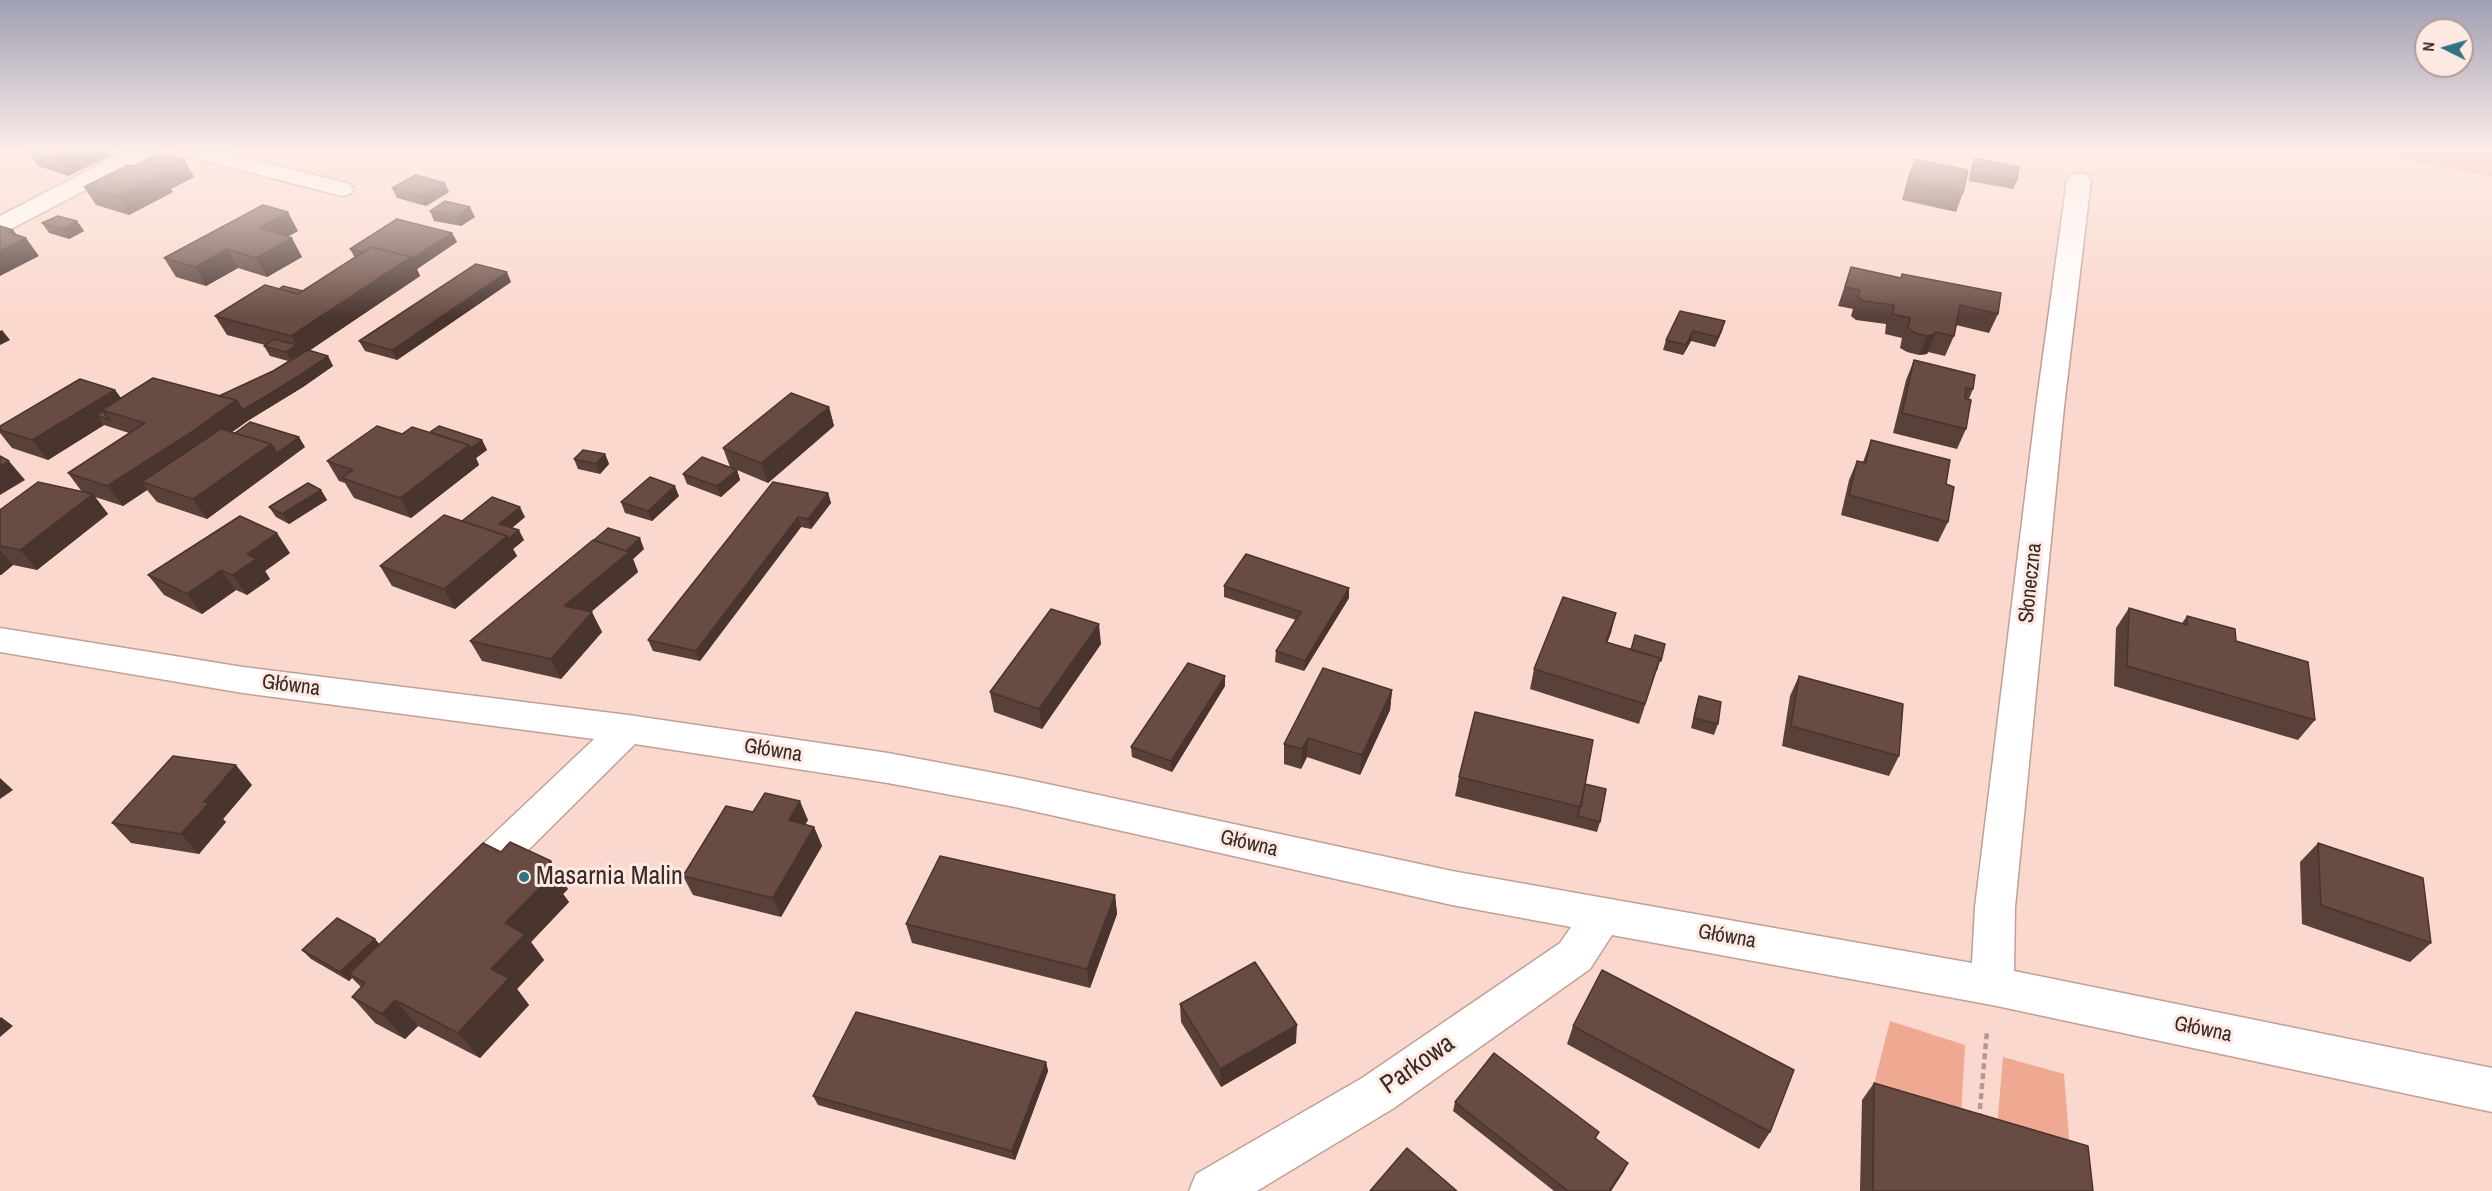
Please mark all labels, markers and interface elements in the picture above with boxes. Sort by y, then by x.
north arrow [2414,18,2474,78]
text: N [2417,41,2439,52]
street label: Słoneczna [2014,542,2048,624]
street label: Główna [260,670,322,702]
street label: Główna [742,734,804,768]
street label: Główna [1218,825,1280,863]
place label: Masarnia Malin [536,861,683,893]
marker: Masarnia Malin [517,870,531,884]
street label: Główna [1696,920,1758,954]
street label: Główna [2172,1012,2234,1048]
street label: Parkowa [1375,1028,1461,1102]

